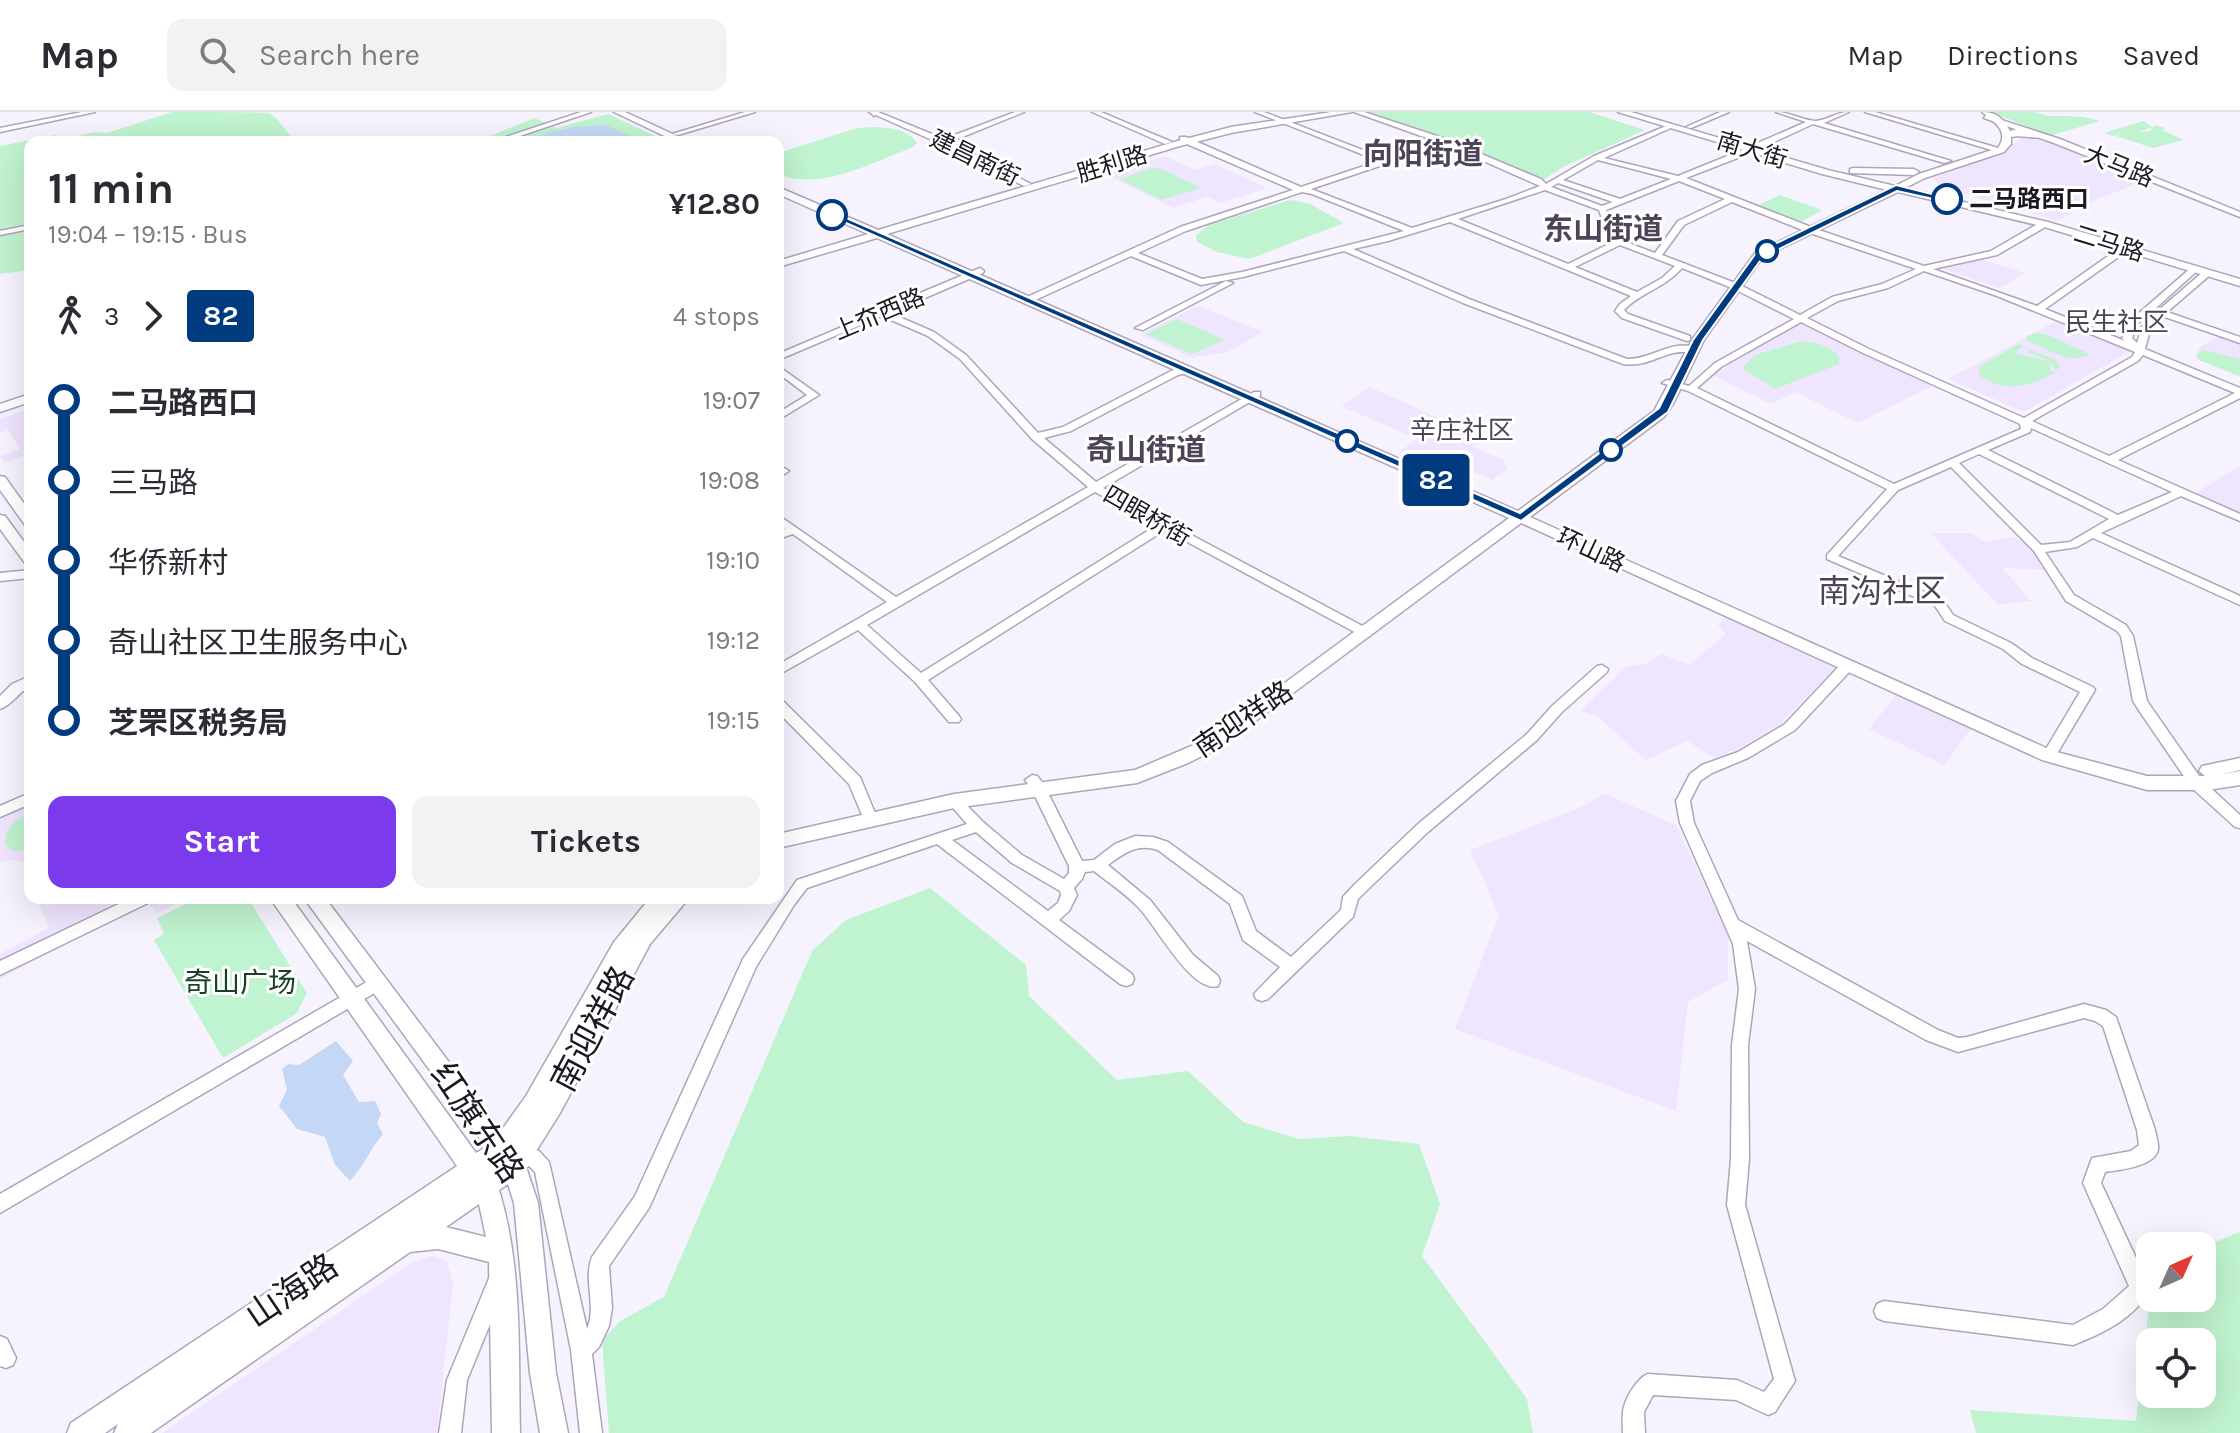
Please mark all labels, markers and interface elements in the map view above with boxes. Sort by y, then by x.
search box [167,19,727,91]
text: Map [40,33,119,78]
icon: search [195,33,239,77]
text: Search here [259,37,420,73]
text: Map [1848,39,1903,72]
text: Directions [1947,39,2079,72]
text: Saved [2123,39,2200,72]
street label: 建昌南街 [926,124,1024,192]
street label: 南大街 [1713,126,1791,174]
district label: 向阳街道 [1363,136,1483,172]
street label: 胜利路 [1073,140,1151,188]
street label: 大马路 [2080,140,2158,192]
text: 11 min [48,163,174,214]
marker: 二马路西口 [1932,184,1962,214]
place label: 二马路西口 [1969,185,2089,213]
text: ¥12.80 [669,186,760,222]
unlabelled marker [817,200,847,230]
district label: 东山街道 [1543,211,1663,247]
text: 19:04 – 19:15 · Bus [48,219,248,250]
street label: 二马路 [2070,219,2148,267]
unlabelled marker [1756,240,1778,262]
street label: 上夼西路 [829,282,929,346]
icon: walk [48,294,92,338]
icon: forward [131,294,175,338]
text: 82 [203,299,238,332]
text: 3 [104,301,119,332]
text: 4 stops [673,301,760,332]
district label: 民生社区 [2065,307,2169,338]
text: 二马路西口 [108,385,258,421]
text: 19:07 [703,385,760,416]
district label: 辛庄社区 [1410,415,1514,446]
unlabelled marker [1336,430,1358,452]
district label: 奇山街道 [1086,432,1206,468]
unlabelled marker [1600,439,1622,461]
line badge: 82 [1400,454,1472,506]
text: 82 [1418,463,1454,496]
text: 三马路 [108,465,198,501]
text: 19:08 [699,465,760,496]
street label: 四眼桥街 [1098,480,1196,552]
street label: 环山路 [1552,522,1630,578]
text: 华侨新村 [108,545,228,581]
text: 19:10 [706,545,760,576]
district label: 南沟社区 [1818,573,1946,610]
text: 奇山社区卫生服务中心 [108,625,408,661]
text: 19:12 [707,625,760,656]
street label: 南迎祥路 [1187,674,1299,764]
text: 芝罘区税务局 [108,705,288,741]
text: 19:15 [707,705,760,736]
button: Start [48,796,396,888]
button: Tickets [412,796,760,888]
street label: 南迎祥路 [543,960,643,1098]
park label: 奇山广场 [184,966,296,999]
street label: 红旗东路 [422,1055,532,1191]
north arrow [2136,1232,2216,1312]
map controls [2136,1232,2216,1408]
street label: 山海路 [239,1246,345,1336]
button: locate [2136,1328,2216,1408]

